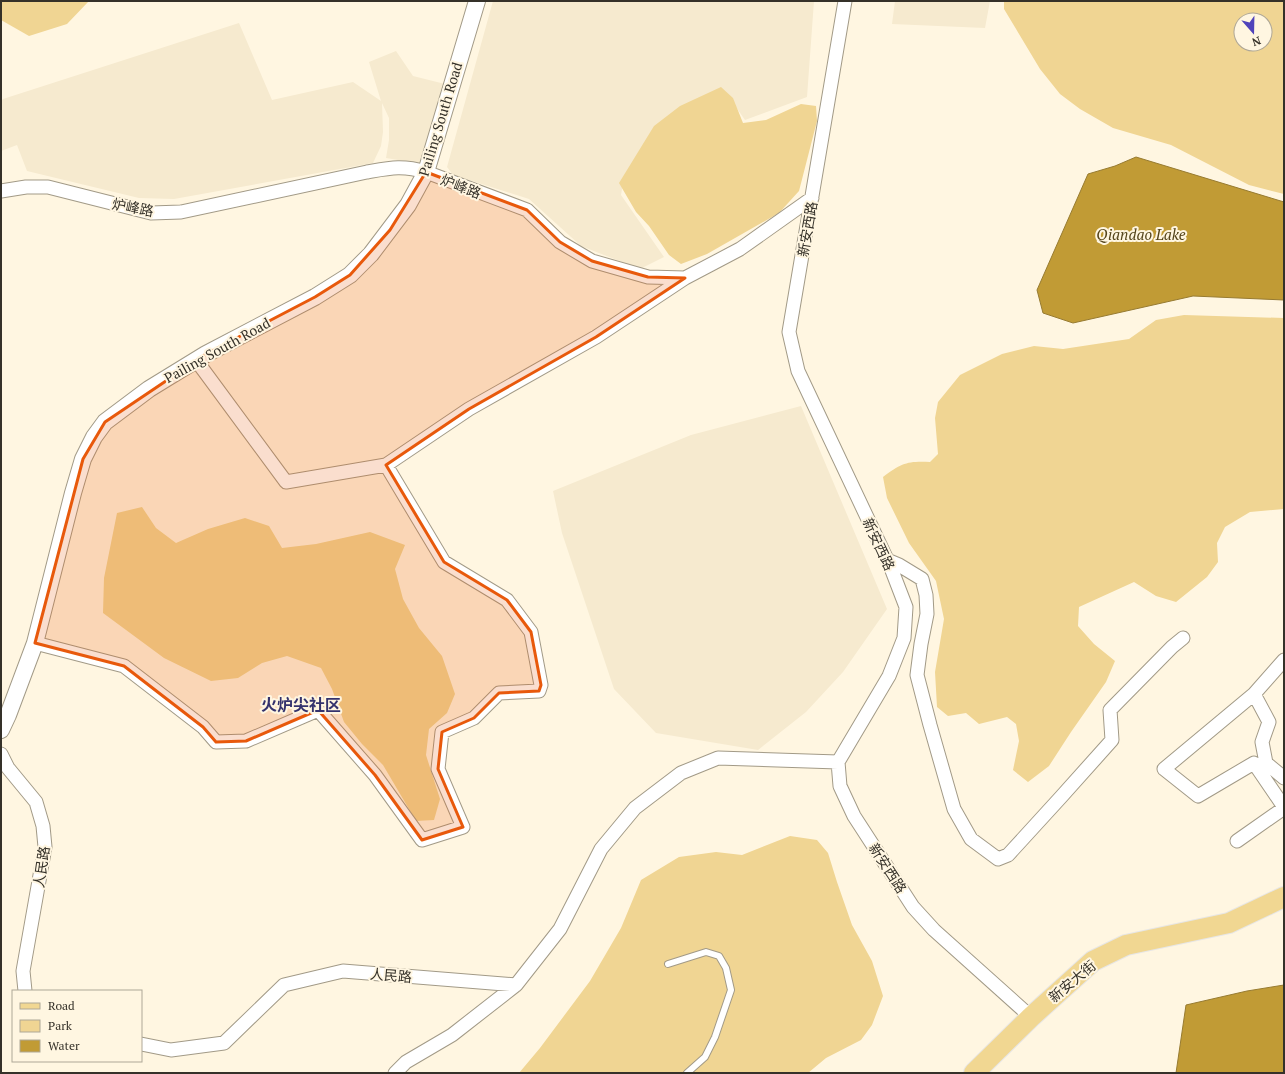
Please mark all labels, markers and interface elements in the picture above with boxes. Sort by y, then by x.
north arrow [1233,12,1273,52]
text: N [1249,33,1263,50]
street label: Pailing South Road [414,59,466,178]
street label: 炉峰路 [438,170,484,202]
street label: 炉峰路 [111,194,155,220]
street label: 新安西路 [793,200,821,258]
water label: Qiandao Lake [1096,224,1186,244]
street label: Pailing South Road [161,313,274,387]
street label: 新安西路 [859,515,899,573]
district label: 火炉尖社区 [261,694,341,716]
street label: 新安西路 [865,839,911,897]
street label: 人民路 [29,845,53,889]
street label: 新安大街 [1044,956,1100,1006]
street label: 人民路 [369,964,413,986]
legend [12,990,142,1062]
text: Road [48,998,75,1013]
text: Park [48,1018,73,1033]
text: Water [48,1038,80,1053]

